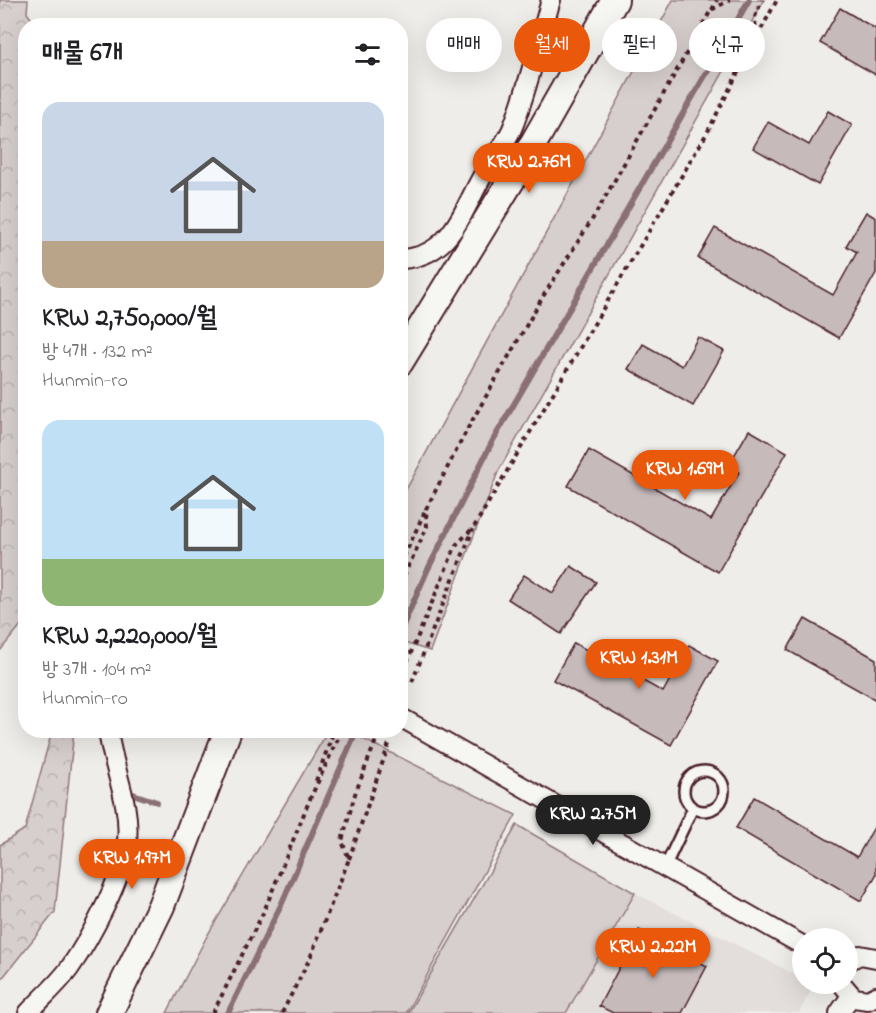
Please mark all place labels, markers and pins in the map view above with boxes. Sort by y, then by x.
pin: KRW 2.76M [460,143,598,194]
pin: KRW 1.69M [616,450,754,501]
pin: KRW 1.31M [570,639,708,690]
pin: KRW 2.75M [524,795,662,846]
pin: KRW 1.97M [63,839,201,890]
pin: KRW 2.22M [584,928,722,979]

